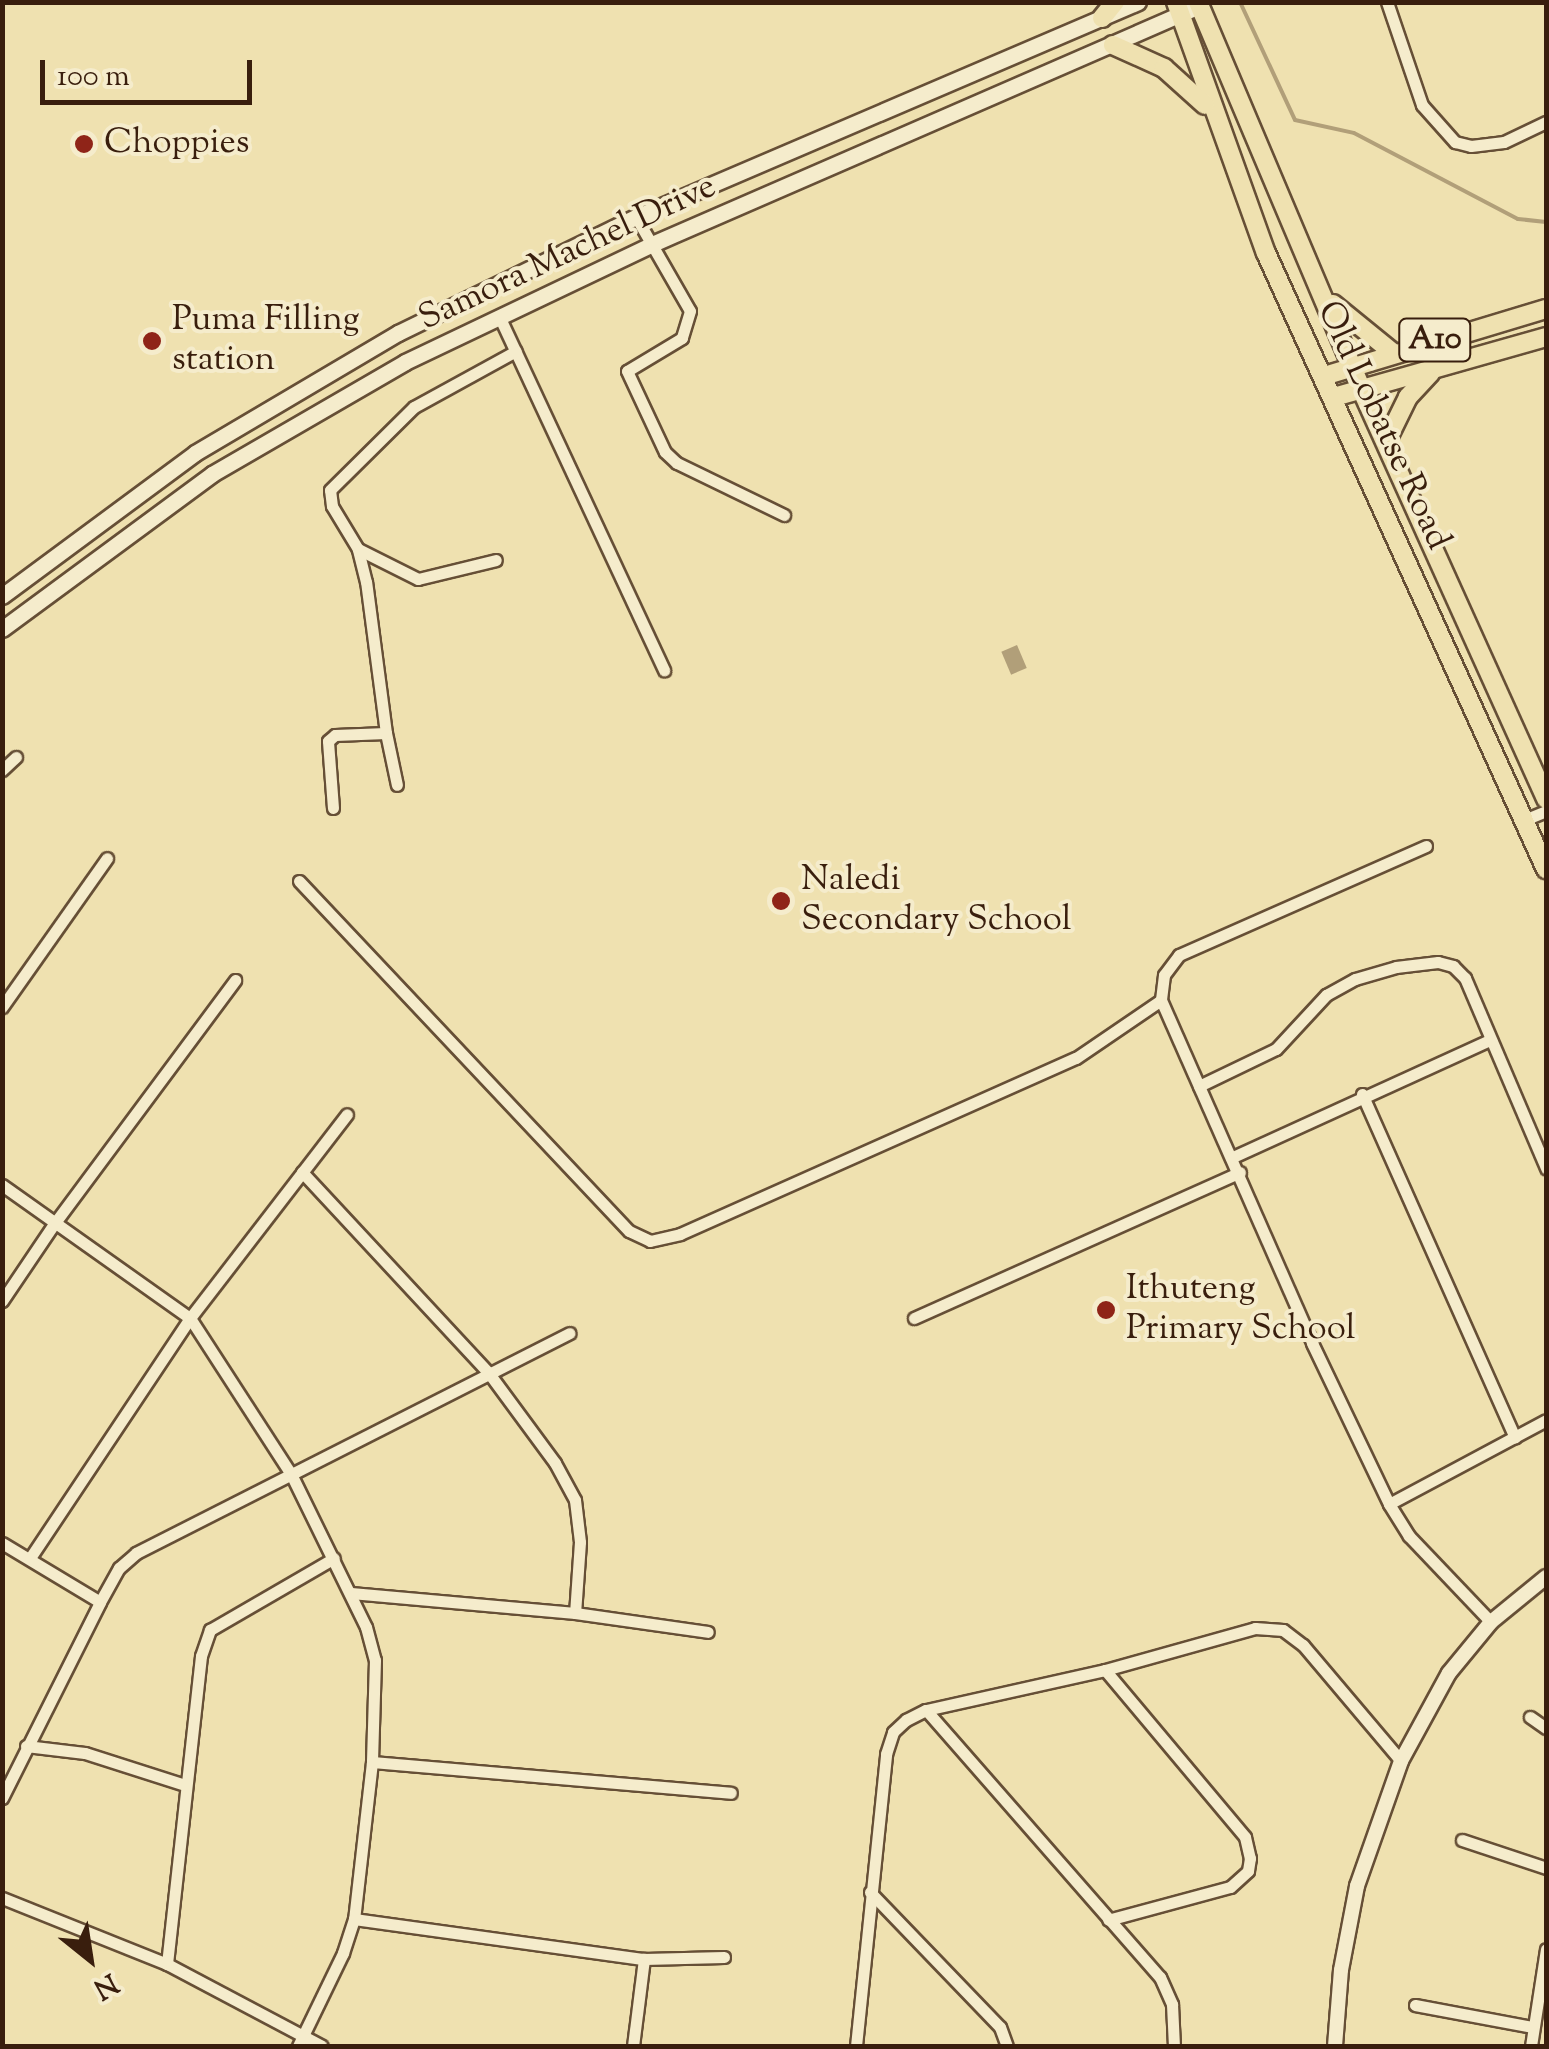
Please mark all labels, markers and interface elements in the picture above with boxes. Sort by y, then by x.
scale bar [45,40,258,102]
text: 100 m [57,56,130,99]
place label: Choppies [104,123,250,165]
marker: Choppies [73,133,95,155]
street label: Samora Machel Drive [413,167,723,341]
street label: Old Lobatse Road [1306,295,1458,557]
place label: Puma Filling station [172,300,360,382]
road number: A10 [1398,313,1472,367]
marker: Puma Filling station [141,330,163,352]
place label: Naledi Secondary School [801,860,1071,942]
marker: Naledi Secondary School [770,890,792,912]
place label: Ithuteng Primary School [1126,1269,1355,1351]
marker: Ithuteng Primary School [1095,1299,1117,1321]
north arrow [40,1909,140,2009]
text: N [85,1962,125,2008]

